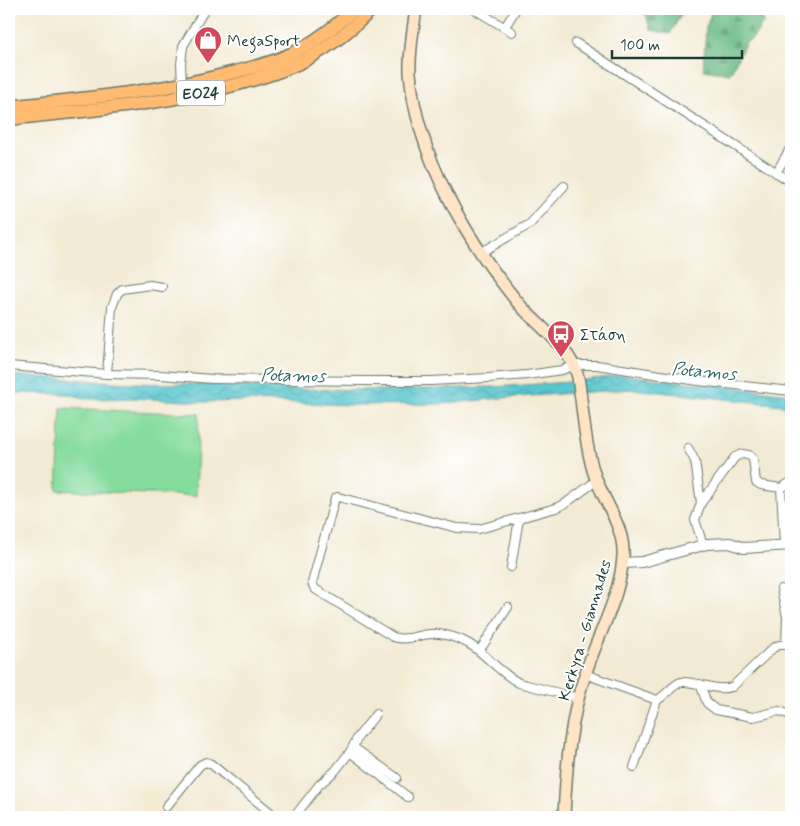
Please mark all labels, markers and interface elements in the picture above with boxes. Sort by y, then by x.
shop icon: MegaSport [193,25,223,64]
scale bar [612,28,742,60]
place label: MegaSport [227,31,300,53]
text: 100 m [620,36,660,56]
road number: ΕΟ24 [177,80,225,106]
bus stop icon: Στάση [546,319,576,358]
place label: Στάση [580,325,626,346]
water label: Potamos [671,357,739,387]
water label: Potamos [260,363,328,389]
street label: Kerkyra - Giannades [554,557,617,704]

